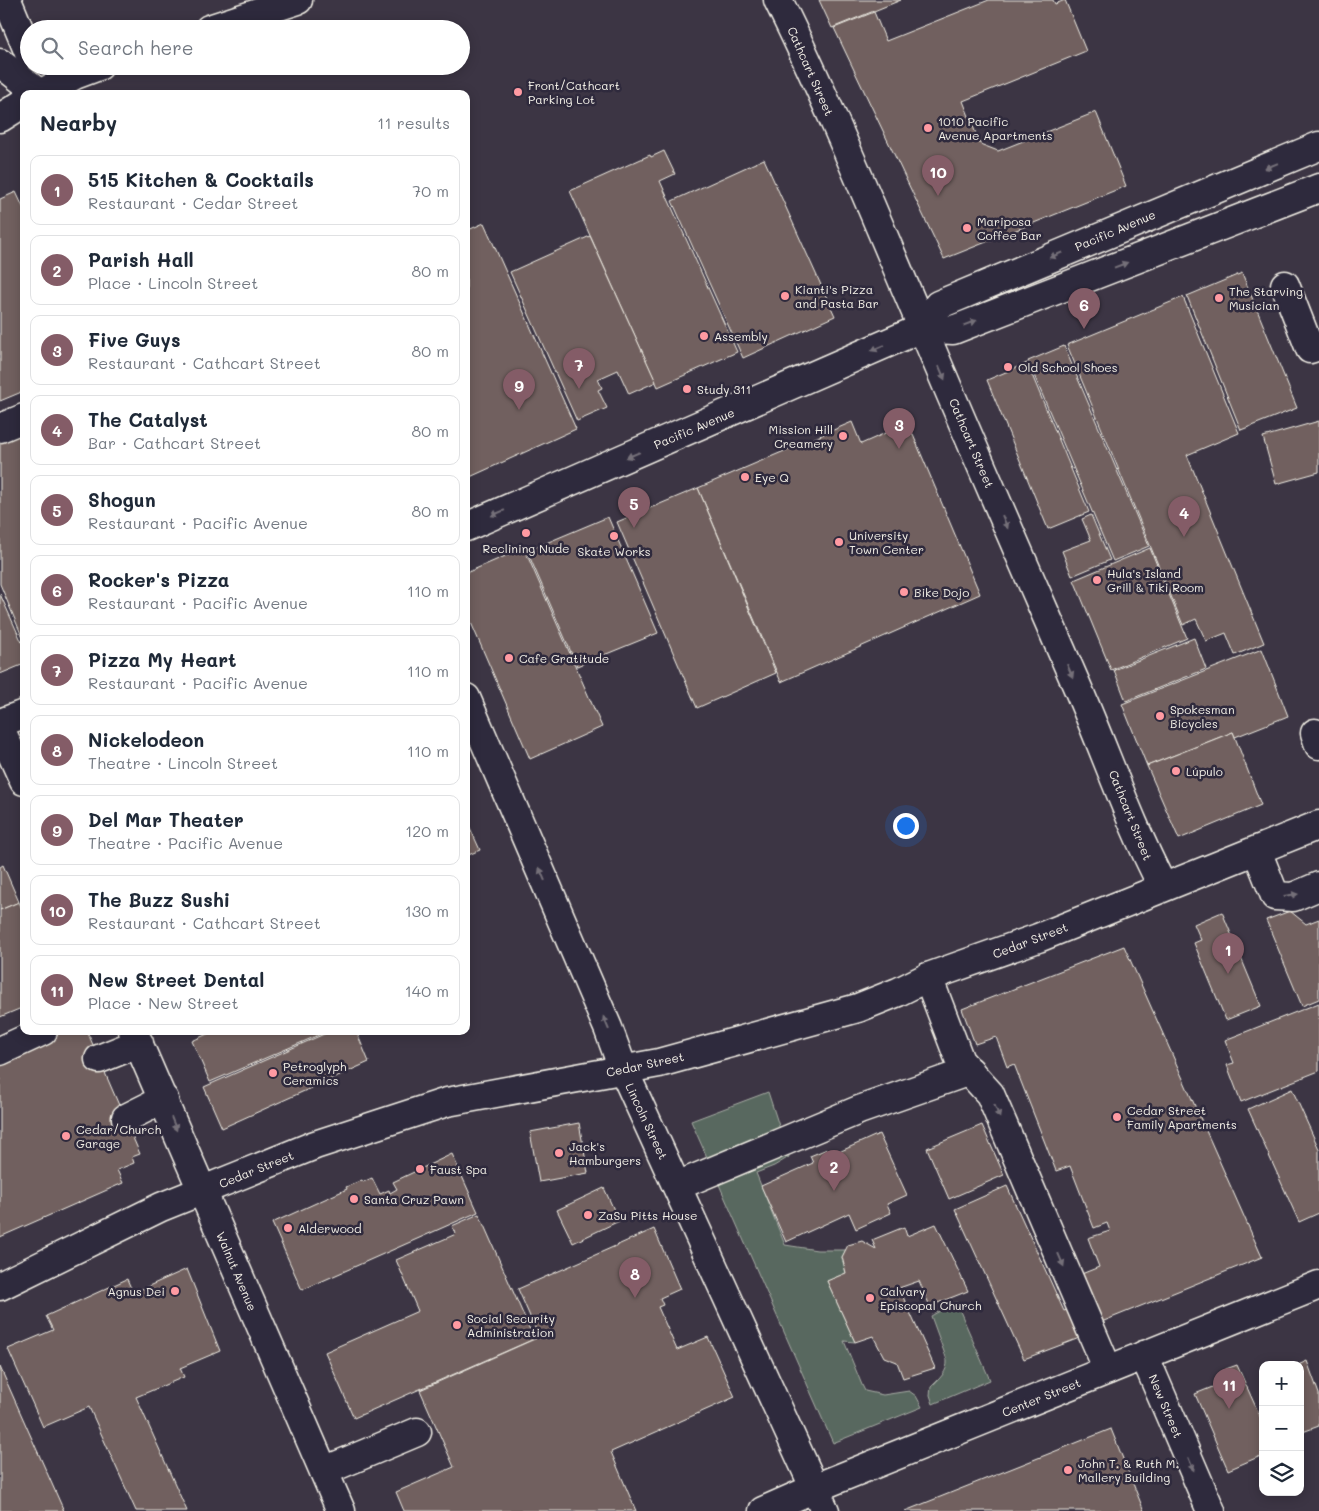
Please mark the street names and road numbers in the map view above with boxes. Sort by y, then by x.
street label: Cathcart Street [784,24,838,118]
street label: Pacific Avenue [1072,206,1158,254]
street label: Cathcart Street [946,396,998,490]
street label: Pacific Avenue [651,404,737,452]
street label: Cathcart Street [1106,768,1156,862]
street label: Cedar Street [990,918,1070,962]
street label: Cedar Street [605,1048,685,1080]
street label: Lincoln Street [622,1080,672,1162]
street label: Cedar Street [216,1147,296,1191]
street label: Walnut Avenue [213,1229,261,1313]
street label: New Street [1145,1372,1187,1440]
street label: Center Street [999,1374,1083,1420]

